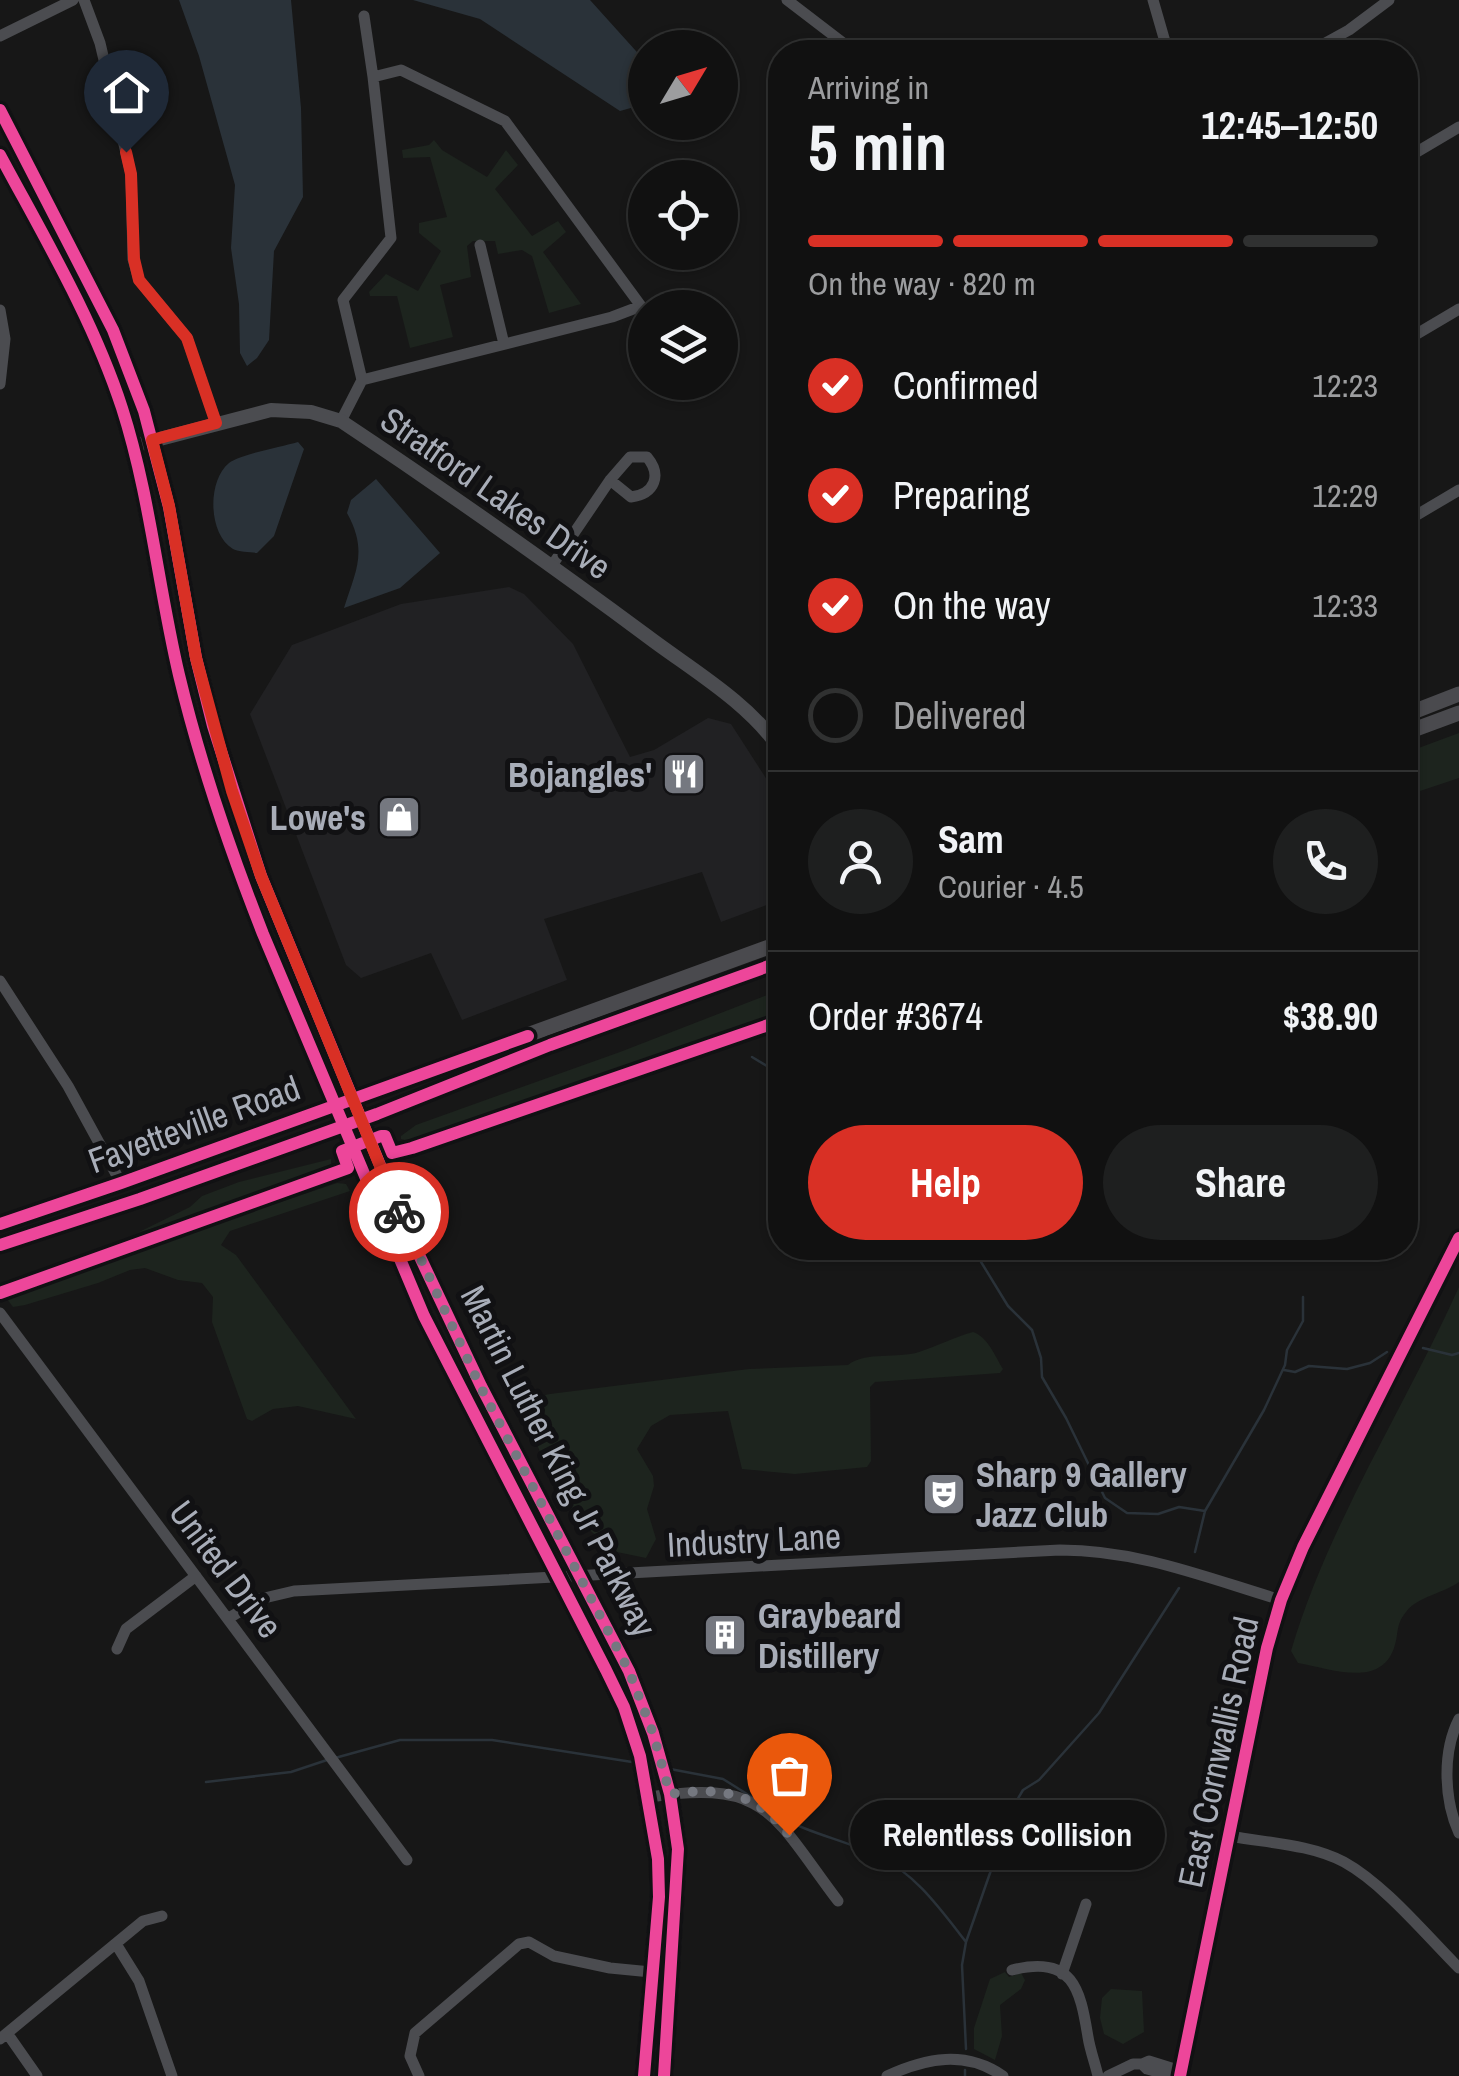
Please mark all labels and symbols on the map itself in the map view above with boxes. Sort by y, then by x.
north arrow [628,30,738,140]
pin [84,50,169,153]
street label: Stratford Lakes Drive [371,396,621,590]
place label: Bojangles' [508,751,652,798]
restaurant icon: Bojangles' [661,751,707,797]
place label: Lowe's [270,794,366,841]
shop icon: Lowe's [376,794,422,840]
street label: Fayetteville Road [82,1064,306,1184]
courier [349,1162,449,1262]
street label: Martin Luther King Jr Parkway [450,1278,668,1645]
place label: Sharp 9 Gallery Jazz Club [976,1451,1187,1538]
theatre icon: Sharp 9 Gallery Jazz Club [921,1471,967,1517]
street label: United Drive [159,1491,293,1647]
street label: Industry Lane [666,1512,842,1568]
place label: Graybeard Distillery [758,1592,902,1679]
building icon: Graybeard Distillery [702,1612,748,1658]
street label: East Cornwallis Road [1166,1612,1270,1892]
pin [747,1733,832,1836]
callout: Relentless Collision [849,1800,1164,1870]

